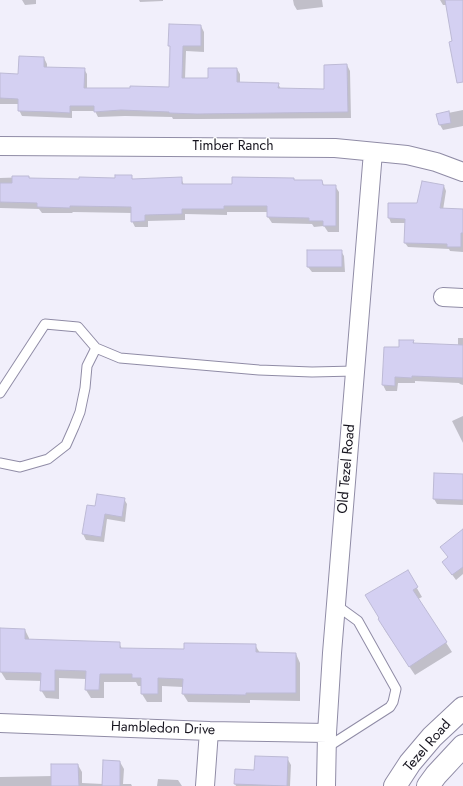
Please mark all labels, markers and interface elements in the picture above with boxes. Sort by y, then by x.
street label: Timber Ranch [192,139,274,155]
street label: Old Tezel Road [335,424,359,514]
street label: Tezel Road [401,717,455,775]
street label: Hambledon Drive [111,719,215,739]

